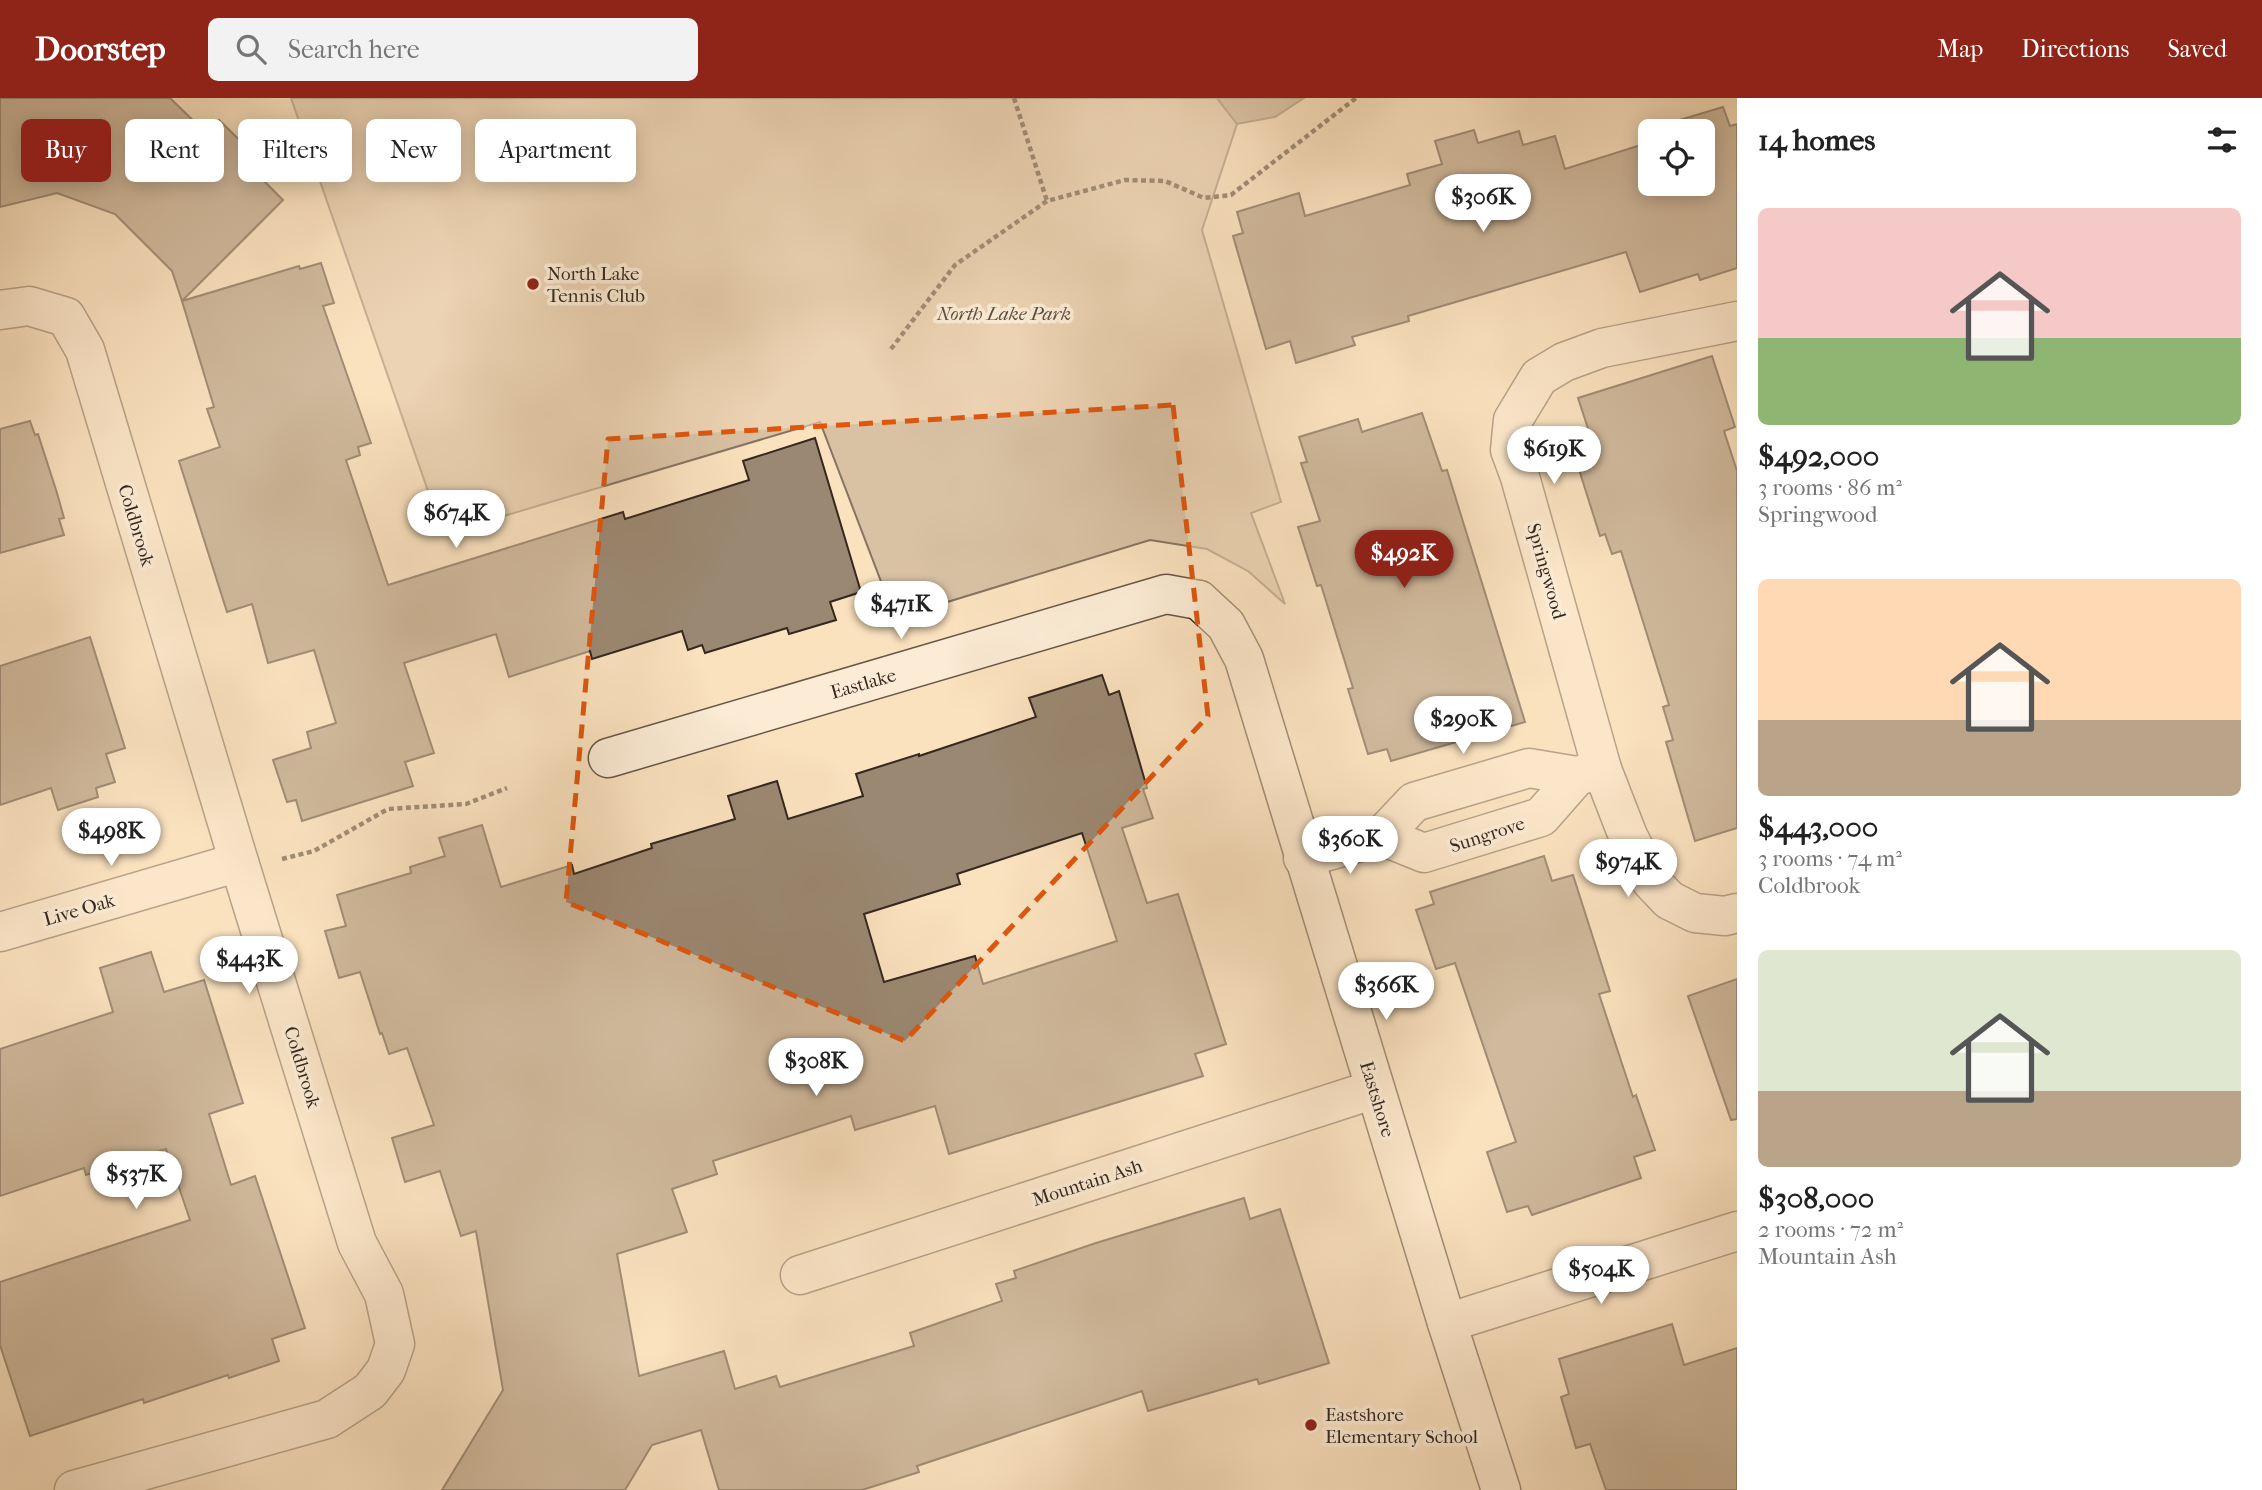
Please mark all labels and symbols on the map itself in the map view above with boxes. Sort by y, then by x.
pin: $306K [1434,174,1532,234]
place label: North Lake Tennis Club [547,263,645,307]
marker: North Lake Tennis Club [525,276,541,292]
park label: North Lake Park [936,303,1071,325]
pin: $619K [1505,426,1603,486]
street label: Coldbrook [113,482,159,569]
pin: $674K [407,490,505,550]
street label: Springwood [1522,521,1570,622]
pin: $492K [1355,531,1453,590]
pin: $471K [852,582,950,641]
street label: Eastlake [828,664,899,704]
pin: $290K [1414,696,1512,756]
pin: $498K [62,808,160,868]
street label: Sungrove [1447,813,1528,857]
pin: $360K [1301,816,1399,876]
pin: $974K [1579,840,1677,899]
street label: Live Oak [41,889,118,931]
pin: $443K [200,936,298,996]
pin: $366K [1337,962,1435,1022]
street label: Coldbrook [279,1024,325,1111]
pin: $308K [767,1038,865,1098]
street label: Eastshore [1355,1059,1399,1140]
pin: $537K [87,1152,185,1211]
street label: Mountain Ash [1029,1155,1145,1211]
pin: $504K [1552,1246,1650,1306]
place label: Eastshore Elementary School [1325,1404,1478,1448]
marker: Eastshore Elementary School [1303,1417,1319,1433]

